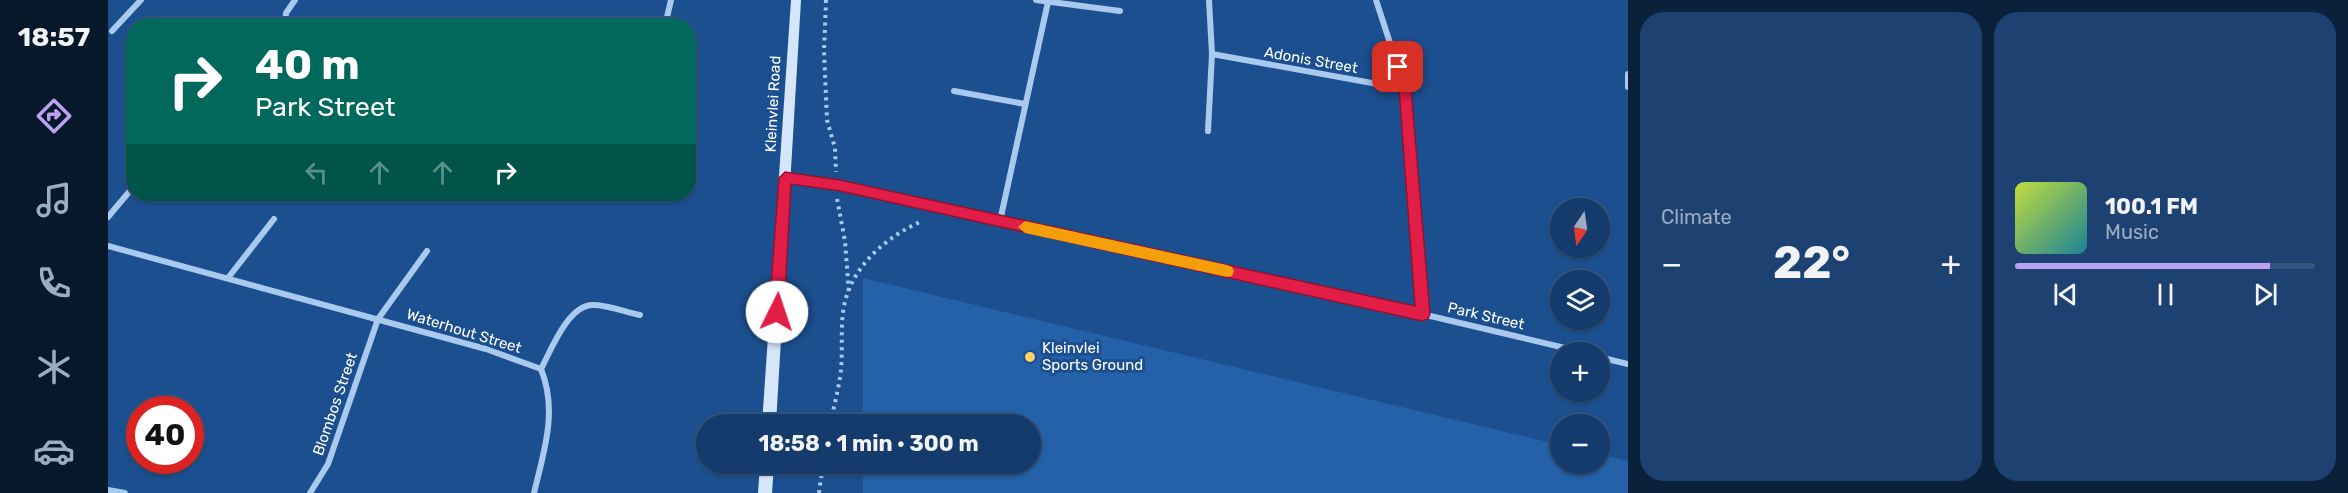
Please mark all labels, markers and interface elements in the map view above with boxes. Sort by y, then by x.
text: 18:57 [18,21,90,53]
text: 40 m [255,40,360,90]
pin [1372,41,1423,92]
icon: right [156,42,234,120]
street label: Adonis Street [1263,43,1359,77]
icon: arrive [1381,50,1414,83]
street label: Kleinvlei Road [761,55,785,153]
text: Park Street [255,91,396,123]
icon: directions [33,95,75,137]
icon: left [300,156,333,189]
icon: ahead [363,156,396,189]
icon: ahead [426,156,459,189]
icon: right [489,156,522,189]
icon: music [33,179,75,221]
text: 100.1 FM [2105,193,2198,220]
north arrow [1550,198,1610,258]
map controls [1550,198,1610,474]
text: Climate [1661,205,1732,229]
text: Music [2105,220,2159,244]
text: 22° [1773,236,1850,289]
text: − [1661,244,1682,283]
text: + [1940,244,1961,283]
icon: phone [33,262,75,304]
button: layers [1550,270,1610,330]
icon: previous [2049,278,2082,311]
icon: pause [2149,278,2182,311]
icon: next [2249,278,2282,311]
position arrow [745,280,809,344]
street label: Park Street [1446,298,1526,334]
street label: Waterhout Street [404,305,524,357]
place label: Kleinvlei Sports Ground [1042,339,1143,374]
button: + [1550,342,1610,402]
icon: climate [33,346,75,388]
street label: Blombos Street [309,350,361,458]
marker: Kleinvlei Sports Ground [1023,350,1037,364]
speed limit sign: 40 [126,396,204,474]
button: − [1550,414,1610,474]
icon: car [33,430,75,472]
text: 18:58 · 1 min · 300 m [758,430,979,457]

